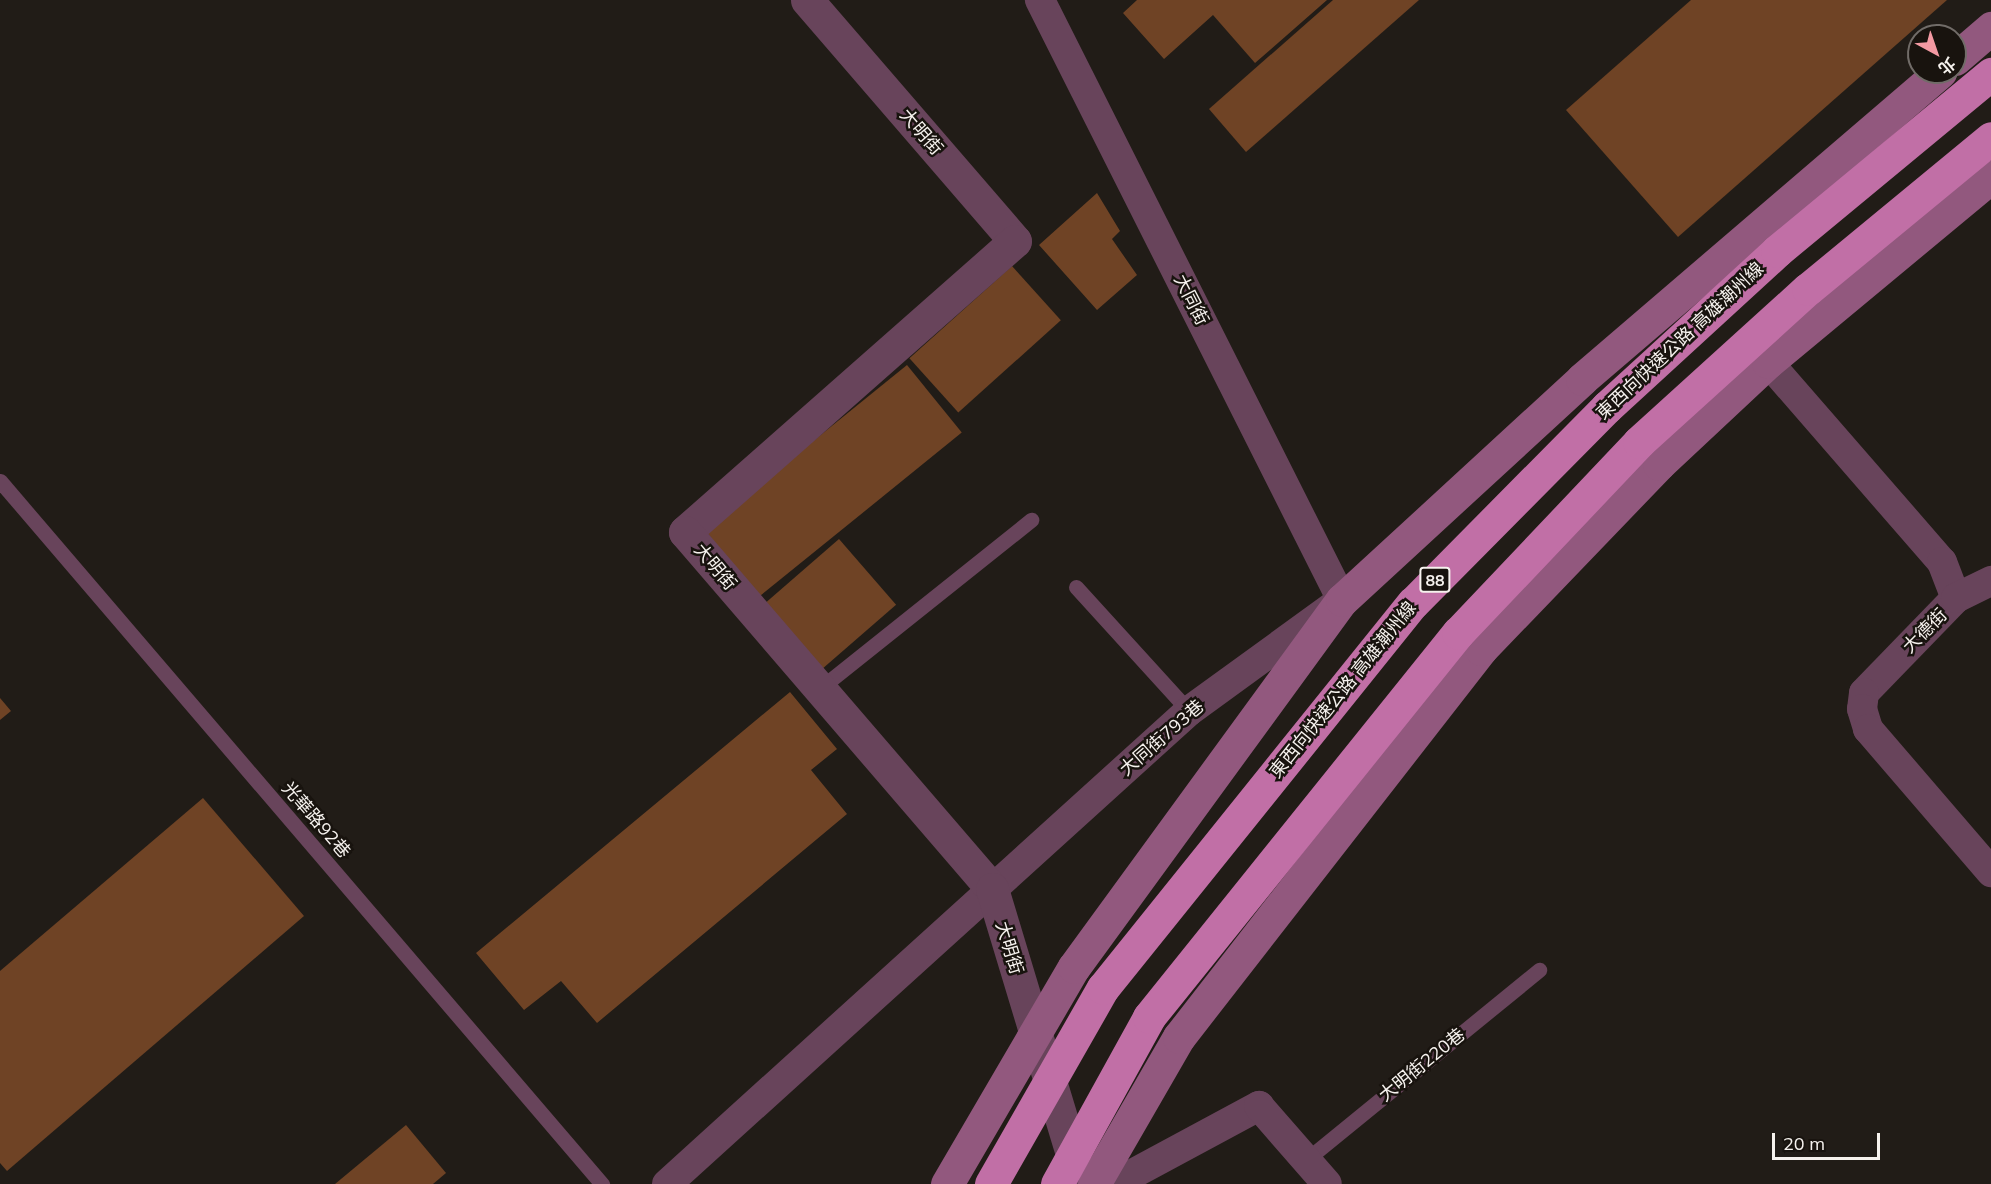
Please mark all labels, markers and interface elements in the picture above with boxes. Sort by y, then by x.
north arrow [1907,24,1967,84]
text: 北 [1935,53,1960,79]
street label: 大明街 [895,105,947,159]
street label: 東西向快速公路 高雄潮州線 [1592,258,1768,424]
street label: 大同街 [1169,271,1213,329]
street label: 大明街 [689,539,741,595]
road number: 88 [1418,567,1452,593]
street label: 東西向快速公路 高雄潮州線 [1265,597,1421,783]
street label: 大德街 [1898,604,1952,658]
street label: 大同街793巷 [1116,696,1208,780]
street label: 光華路92巷 [277,778,355,862]
street label: 大明街 [991,919,1027,977]
street label: 大明街220巷 [1375,1024,1469,1106]
scale bar [1775,1121,1883,1159]
text: 20 m [1783,1132,1825,1155]

